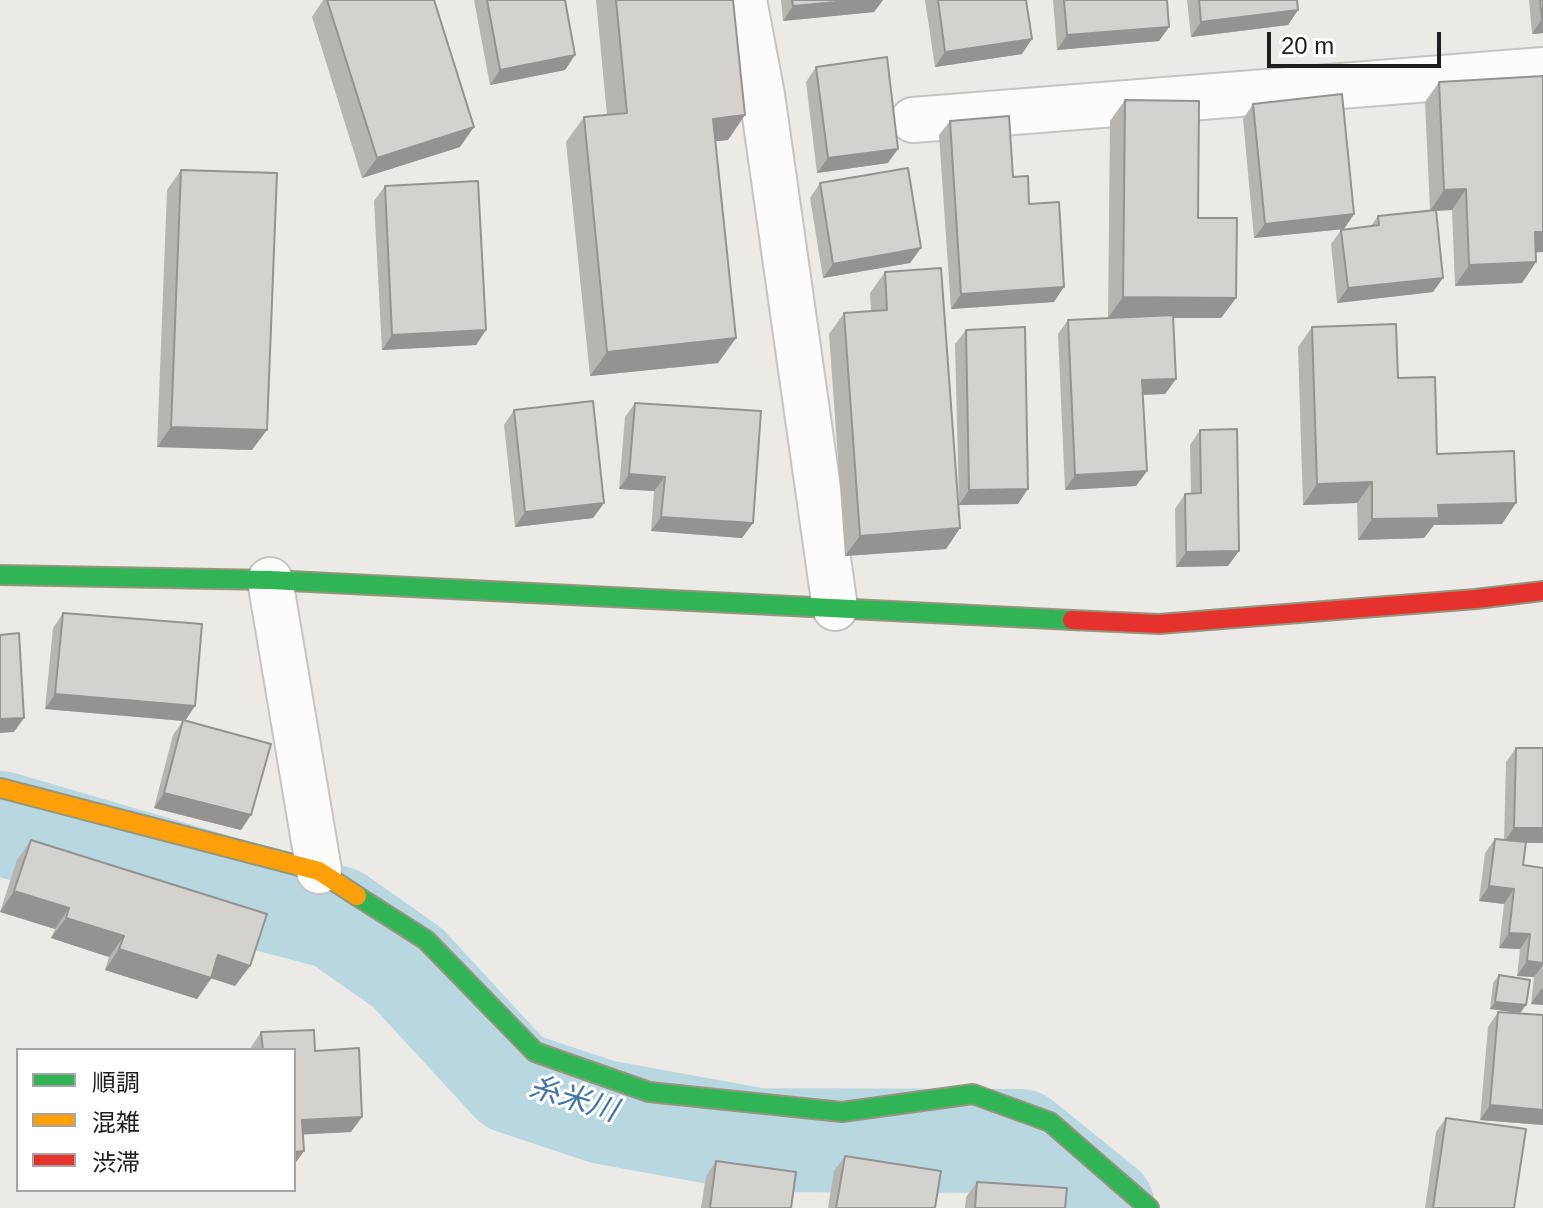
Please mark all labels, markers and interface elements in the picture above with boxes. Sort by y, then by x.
scale bar [1271,16,1445,66]
text: 20 m [1281,32,1334,59]
legend [16,1048,296,1192]
text: 順調 [92,1069,140,1096]
water label: 糸米川 [525,1070,621,1130]
text: 混雑 [92,1109,140,1136]
text: 渋滞 [92,1149,140,1176]

